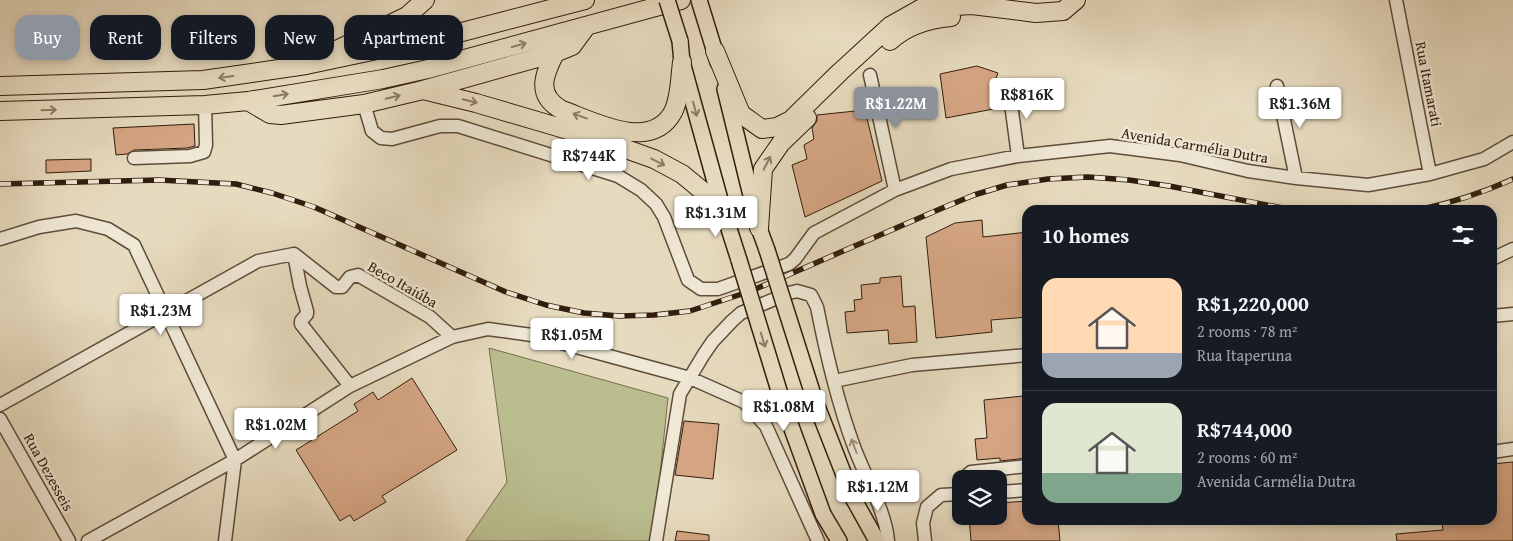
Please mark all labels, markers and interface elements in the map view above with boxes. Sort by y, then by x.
chip: Buy [15,15,80,60]
chip: Rent [90,15,161,60]
chip: Filters [171,15,255,60]
chip: New [265,15,334,60]
chip: Apartment [344,15,463,60]
one-way arrow [511,39,527,49]
street label: Rua Itamarati [1410,40,1448,128]
one-way arrow [218,72,234,82]
pin: R$816K [986,78,1068,120]
text: R$816K [1000,82,1054,106]
pin: R$1.22M [850,86,942,129]
pin: R$1.36M [1254,86,1346,129]
one-way arrow [272,90,288,100]
text: R$1.22M [865,91,927,115]
text: R$1.36M [1269,91,1331,115]
one-way arrow [385,92,401,101]
one-way arrow [462,97,478,106]
one-way arrow [691,101,701,117]
one-way arrow [40,105,56,114]
one-way arrow [573,111,588,120]
street label: Avenida Carmélia Dutra [1120,122,1270,168]
pin: R$744K [548,138,630,181]
text: R$744K [562,143,616,167]
one-way arrow [763,156,772,171]
one-way arrow [650,158,665,167]
pin: R$1.31M [670,196,762,238]
text: R$1.31M [685,200,747,224]
text: 10 homes [1042,220,1129,251]
icon: filters [1449,221,1477,249]
street label: Beco Itaiúba [364,256,442,312]
text: R$1,220,000 [1197,288,1309,319]
pin: R$1.23M [115,294,207,336]
text: R$1.23M [130,298,192,322]
icon: home [1082,298,1142,358]
pin: R$1.05M [526,318,618,360]
text: 2 rooms · 78 m² [1197,319,1297,343]
text: R$1.05M [541,322,603,346]
one-way arrow [759,331,768,347]
text: Rua Itaperuna [1197,343,1292,367]
pin: R$1.08M [738,390,830,432]
text: R$1.08M [753,394,815,418]
pin: R$1.02M [230,408,322,450]
text: R$1.02M [245,412,307,436]
text: R$744,000 [1197,414,1292,445]
icon: home [1082,423,1142,483]
street label: Rua Dezesseis [19,429,79,515]
one-way arrow [849,439,858,454]
text: 2 rooms · 60 m² [1197,445,1297,469]
text: Avenida Carmélia Dutra [1197,469,1356,493]
pin: R$1.12M [832,470,924,512]
map controls [952,470,1007,525]
button: layers [952,470,1007,525]
text: R$1.12M [847,474,909,498]

